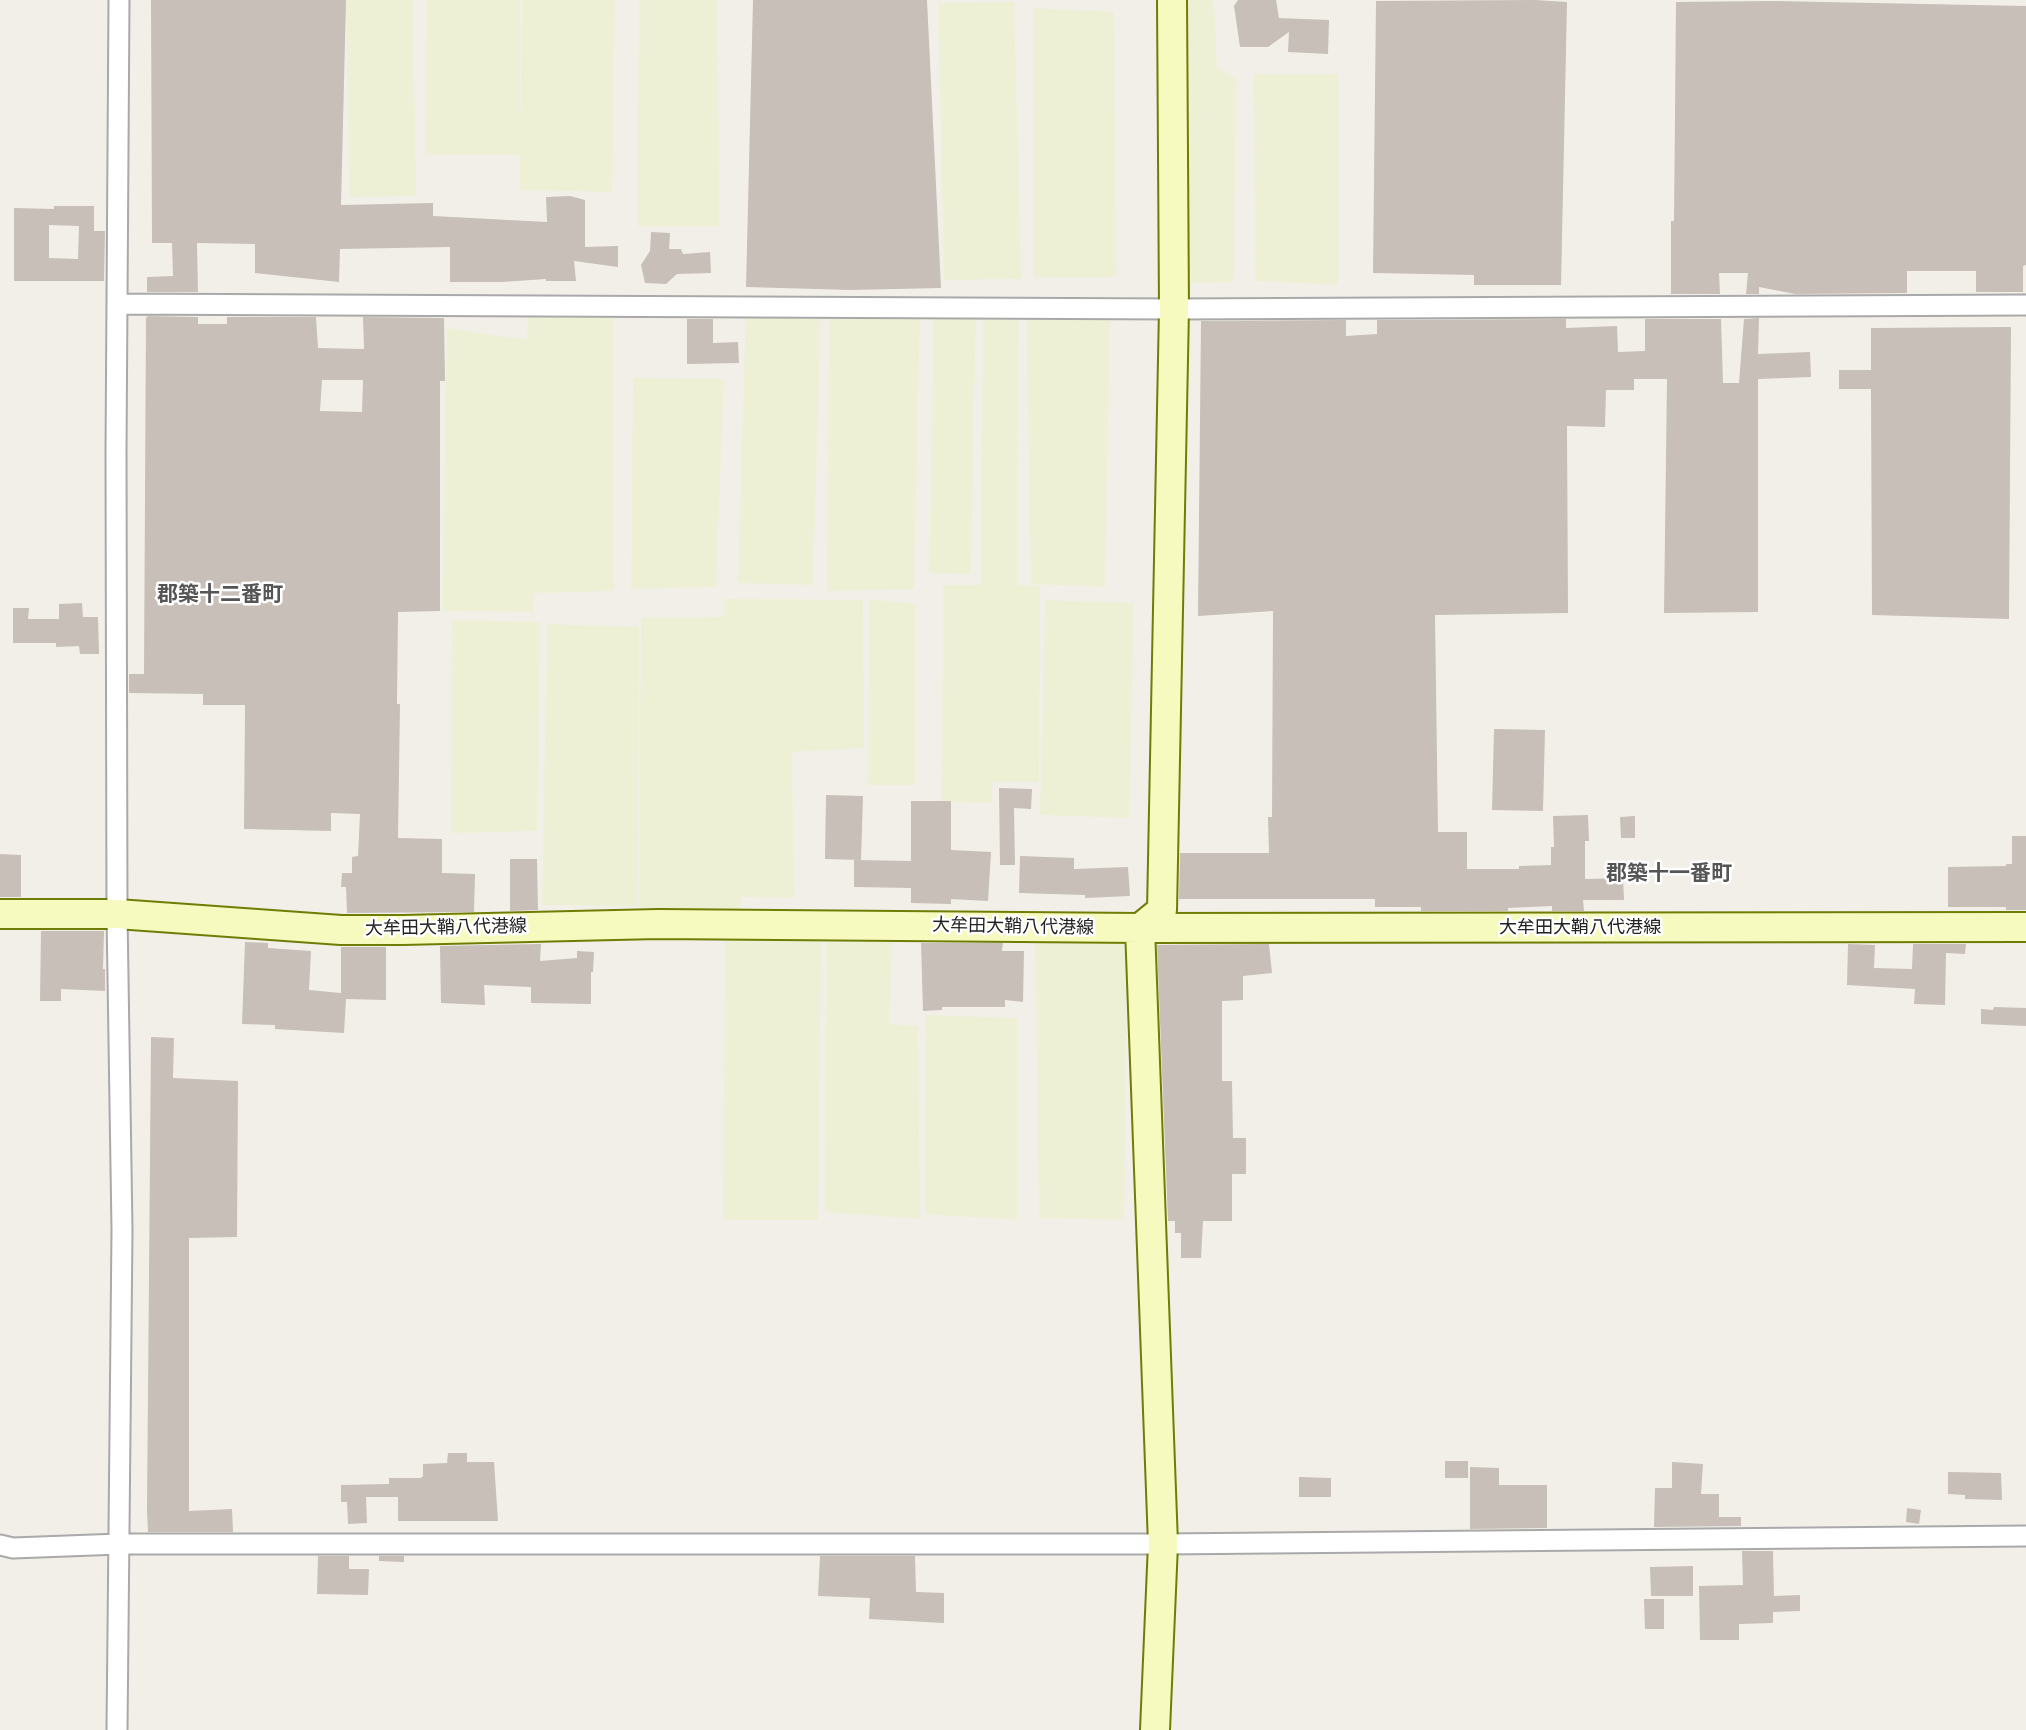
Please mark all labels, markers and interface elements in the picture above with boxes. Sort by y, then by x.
district label: 郡築十二番町 [157,582,283,608]
district label: 郡築十一番町 [1606,861,1732,887]
street label: 大牟田大鞘八代港線 [932,915,1094,939]
street label: 大牟田大鞘八代港線 [365,916,527,940]
street label: 大牟田大鞘八代港線 [1499,917,1661,939]

